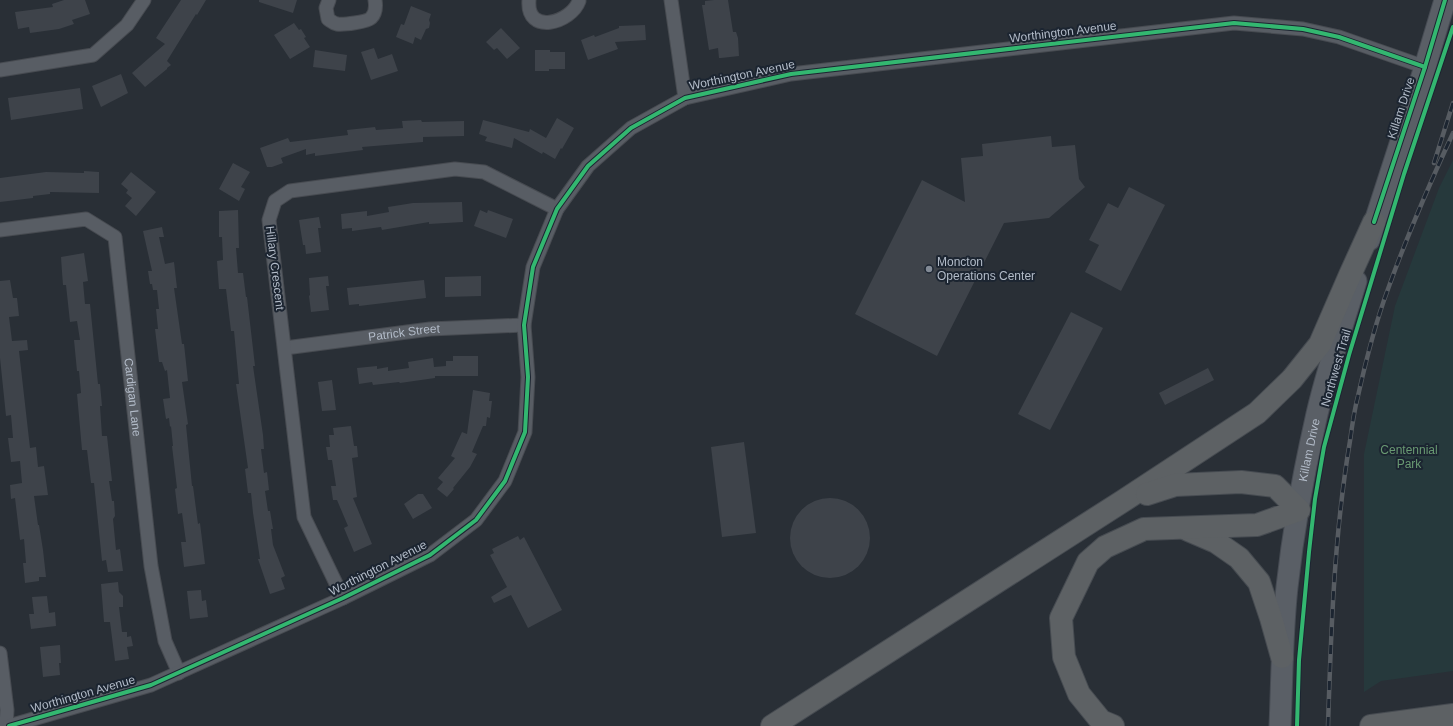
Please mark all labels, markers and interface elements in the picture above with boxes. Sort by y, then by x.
street label: Worthington Avenue [1009,18,1118,46]
street label: Worthington Avenue [688,57,796,93]
street label: Killam Drive [1384,75,1418,141]
street label: Hillary Crescent [263,225,287,312]
place label: Moncton Operations Center [937,255,1035,283]
marker: Moncton Operations Center [924,264,934,274]
street label: Patrick Street [367,322,441,344]
street label: Northwest Trail [1318,328,1354,408]
street label: Cardigan Lane [121,357,144,437]
street label: Killam Drive [1296,417,1323,483]
park label: Centennial Park [1380,443,1438,471]
street label: Worthington Avenue [327,537,429,599]
street label: Worthington Avenue [29,672,137,716]

